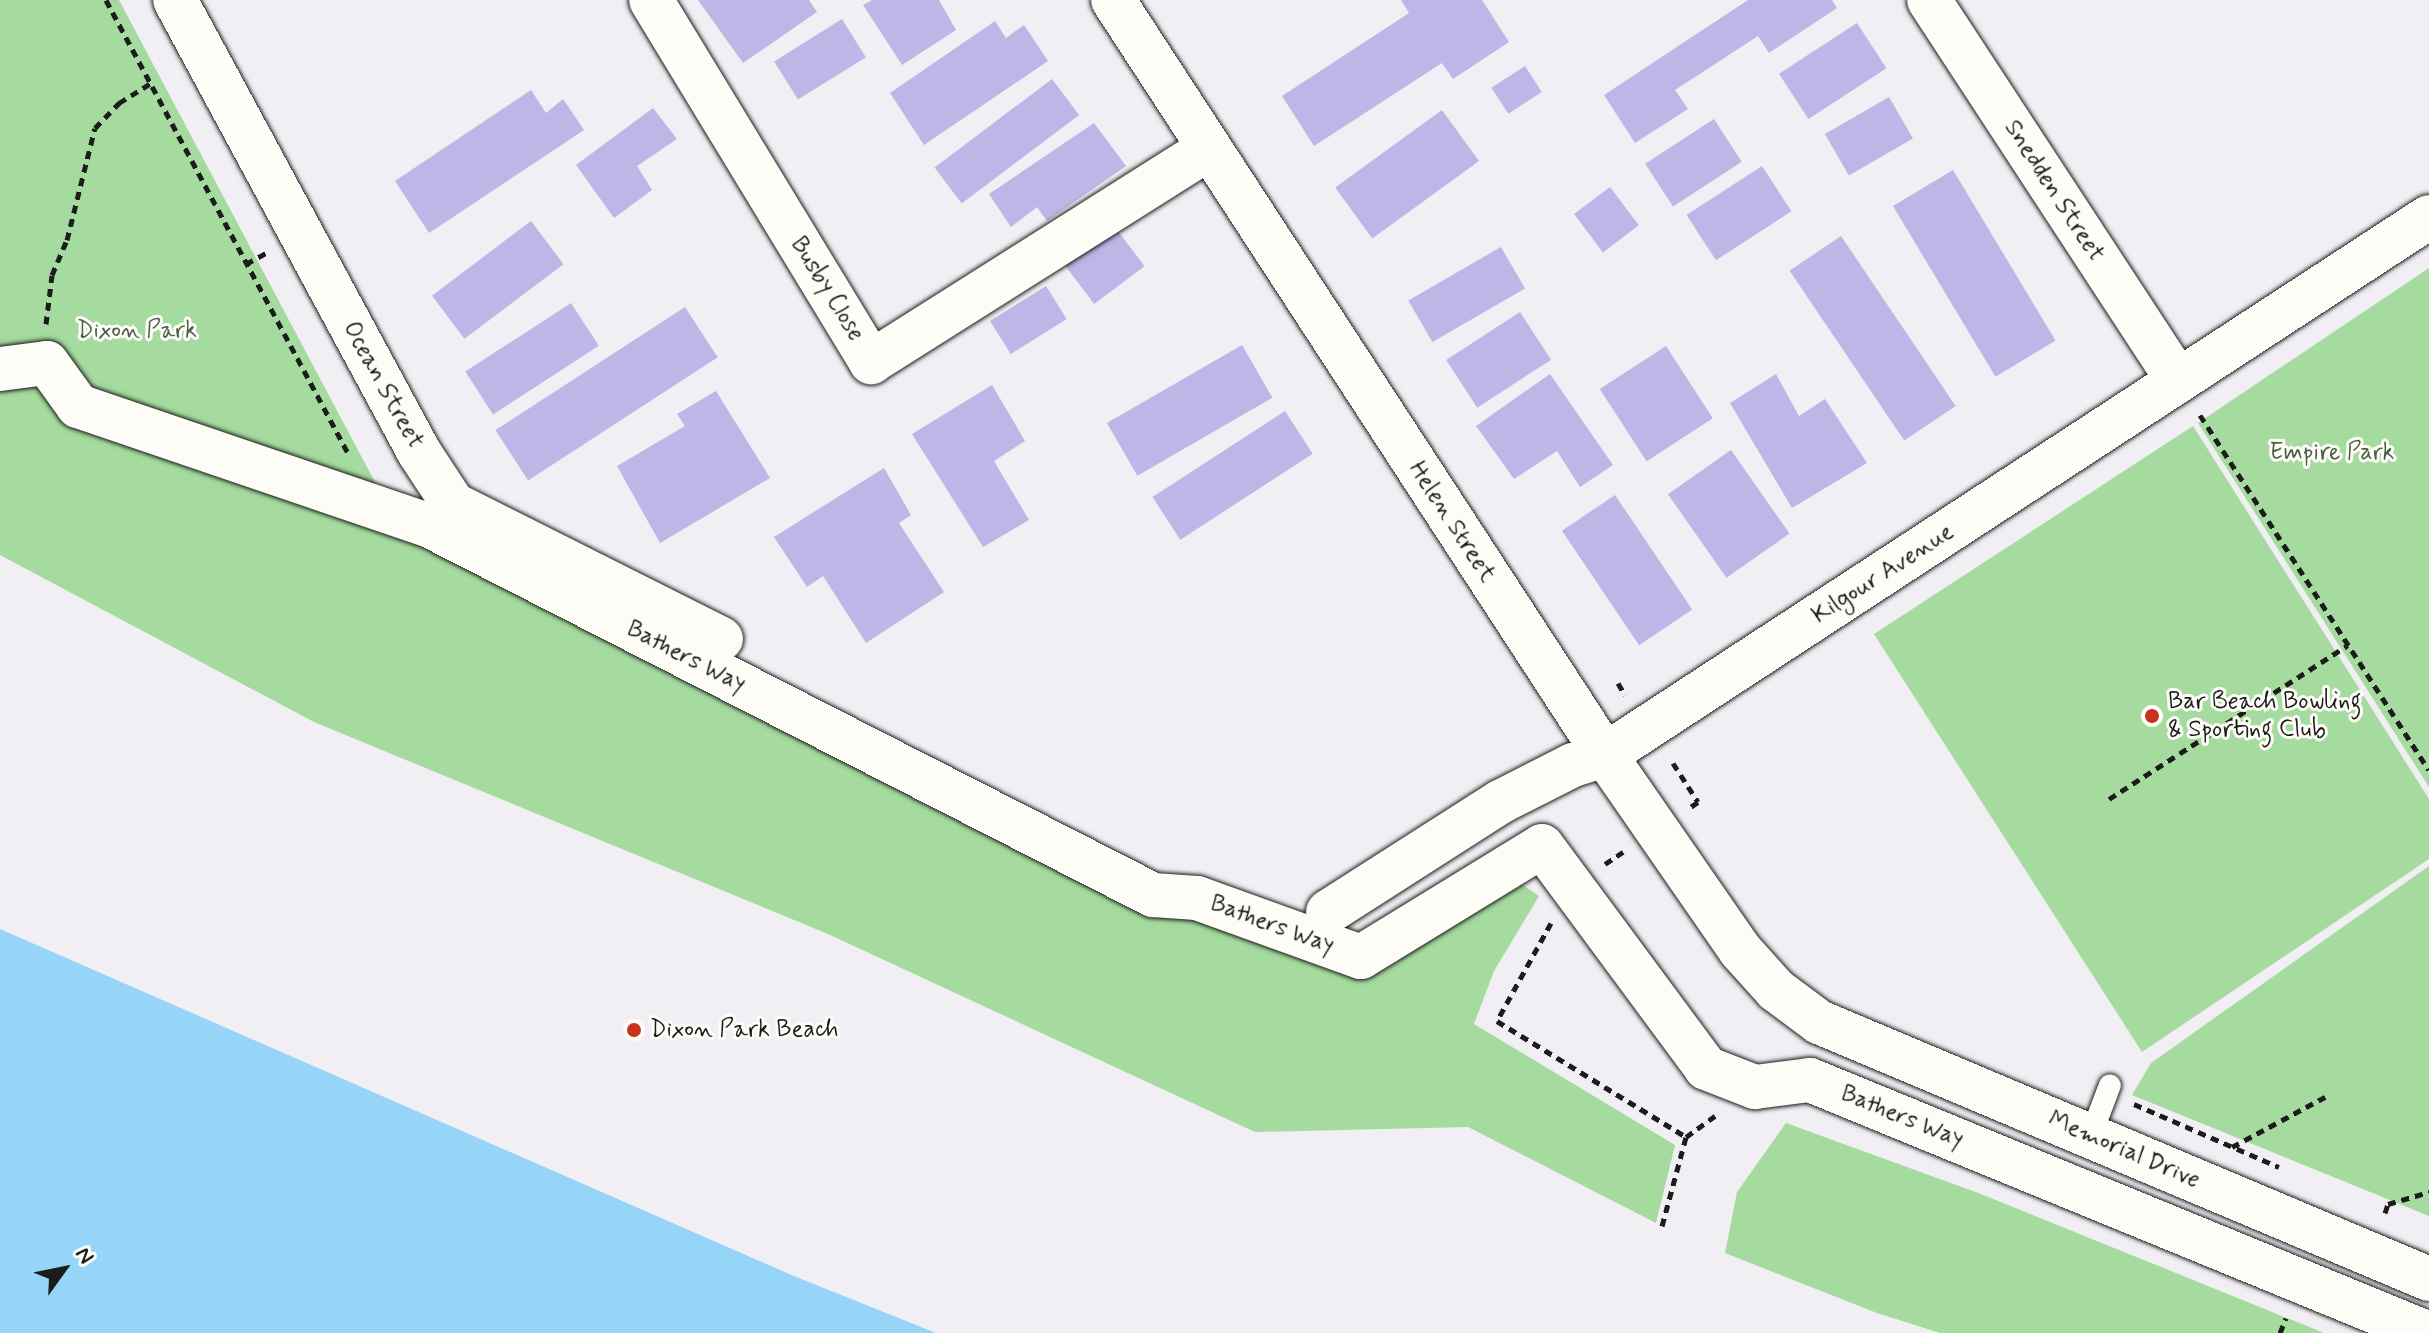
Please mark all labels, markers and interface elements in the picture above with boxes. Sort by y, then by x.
street label: Snedden Street [1998,115,2110,267]
street label: Busby Close [783,230,871,348]
park label: Dixon Park [79,317,195,345]
street label: Ocean Street [337,317,429,453]
park label: Empire Park [2270,439,2394,467]
street label: Helen Street [1402,456,1502,588]
street label: Kilgour Avenue [1810,519,1956,629]
street label: Bathers Way [620,614,752,700]
place label: Bar Beach Bowling & Sporting Club [2168,688,2359,744]
marker: Bar Beach Bowling & Sporting Club [2143,707,2161,725]
street label: Bathers Way [1204,889,1340,961]
place label: Dixon Park Beach [650,1016,836,1044]
marker: Dixon Park Beach [625,1021,643,1039]
street label: Bathers Way [1835,1079,1969,1155]
street label: Memorial Drive [2044,1105,2204,1195]
north arrow [24,1229,104,1309]
text: N [68,1242,100,1270]

